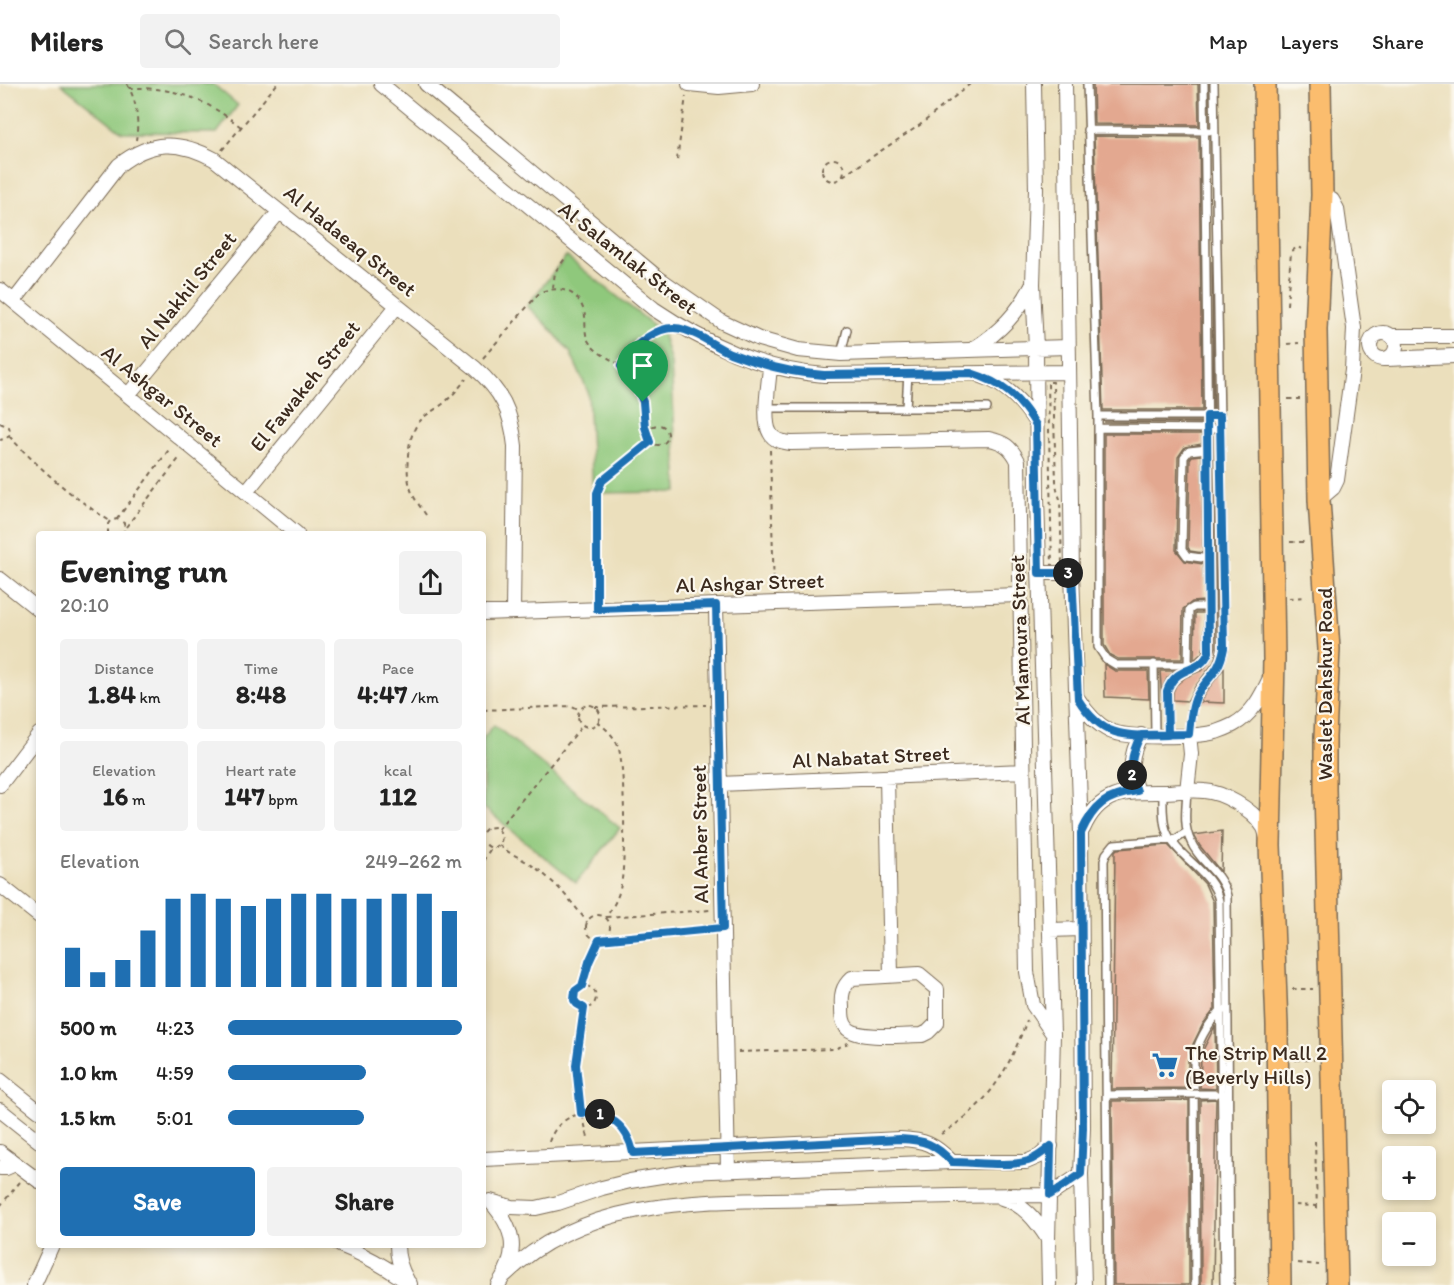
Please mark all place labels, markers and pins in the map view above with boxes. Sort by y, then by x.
pin [617,340,668,402]
pin: 3 [1053,558,1083,588]
pin: 2 [1117,760,1147,790]
place label: The Strip Mall 2 (Beverly Hills) [1185,1040,1327,1089]
supermarket icon: The Strip Mall 2 (Beverly Hills) [1150,1050,1180,1080]
pin: 1 [585,1099,615,1129]

